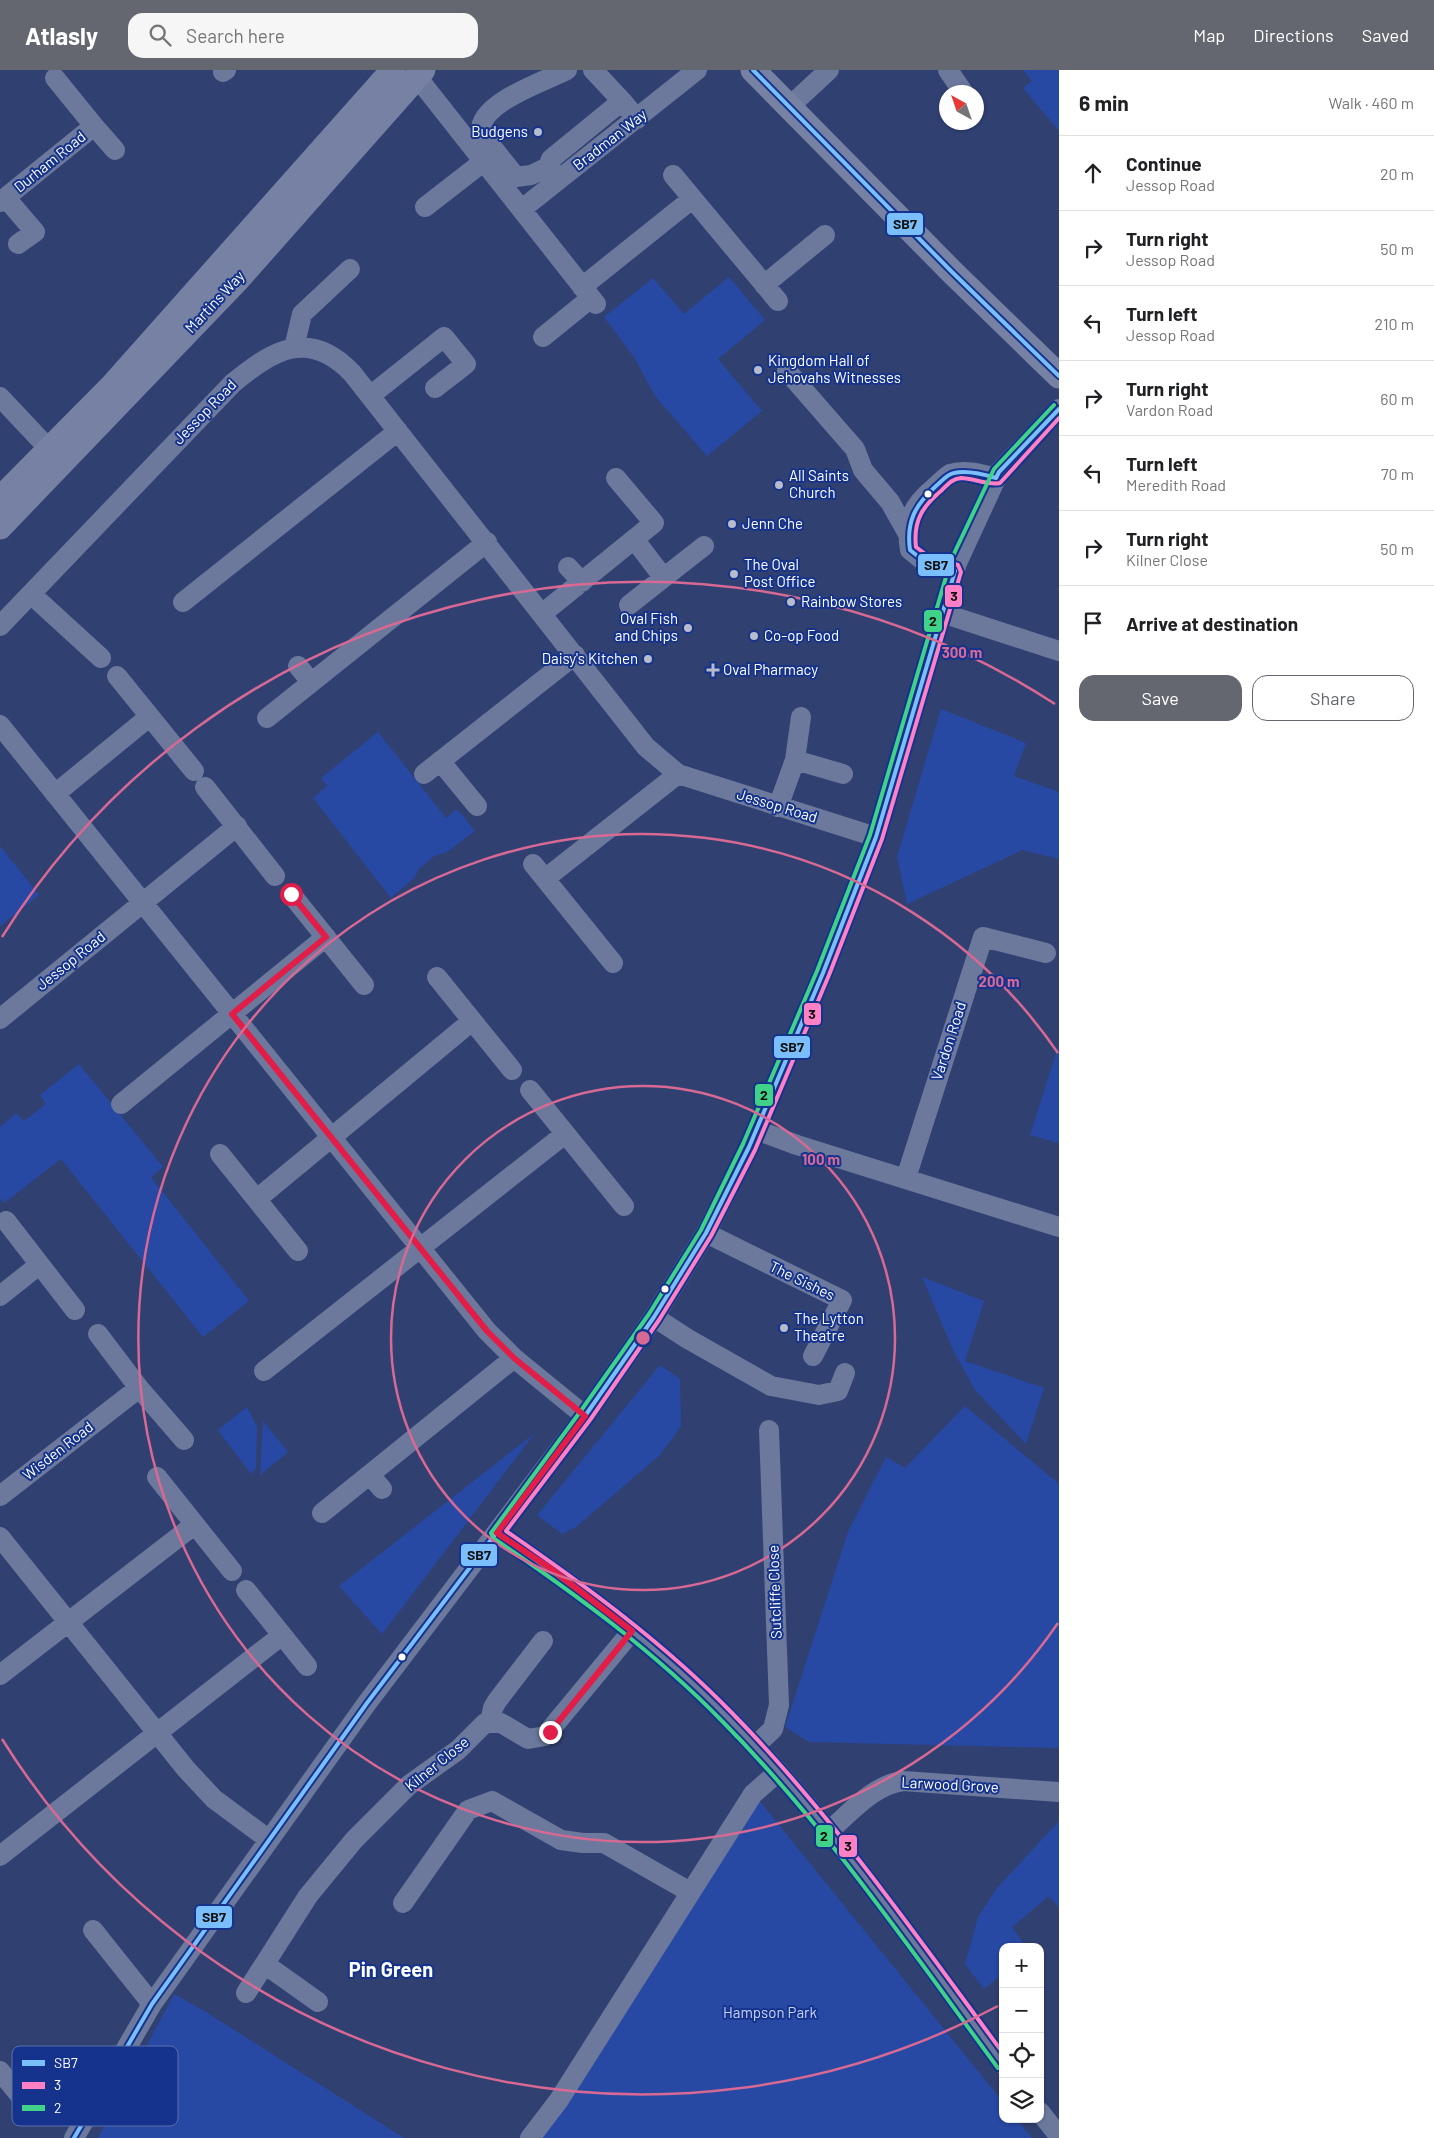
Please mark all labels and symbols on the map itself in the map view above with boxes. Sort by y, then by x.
north arrow [939,85,984,130]
street label: Bradman Way [569,105,650,174]
place label: Budgens [471,122,528,140]
marker: Budgens [532,126,544,138]
street label: Durham Road [10,127,89,196]
line badge: SB7 [886,212,924,236]
text: SB7 [893,215,917,232]
street label: Martins Way [181,266,248,336]
place label: Kingdom Hall of Jehovahs Witnesses [768,351,901,386]
marker: Kingdom Hall of Jehovahs Witnesses [752,364,764,376]
street label: Jessop Road [169,375,240,448]
place label: All Saints Church [789,466,849,501]
marker: All Saints Church [773,479,785,491]
unlabelled marker [923,489,933,499]
place label: Jenn Che [742,514,803,532]
marker: Jenn Che [726,518,738,530]
line badge: SB7 [917,553,955,577]
place label: The Oval Post Office [744,555,816,590]
text: SB7 [924,556,948,573]
marker: The Oval Post Office [728,568,740,580]
line badge: 3 [944,584,963,608]
text: 3 [950,587,958,604]
place label: Rainbow Stores [801,592,902,610]
marker: Rainbow Stores [785,596,797,608]
place label: Oval Fish and Chips [615,609,678,644]
line badge: 2 [923,609,943,633]
text: 2 [929,612,937,629]
marker: Oval Fish and Chips [682,622,694,634]
place label: Co-op Food [764,626,839,644]
marker: Co-op Food [748,630,760,642]
text: 300 m [942,643,982,661]
place label: Daisy's Kitchen [542,649,638,667]
marker: Daisy's Kitchen [642,653,654,665]
place label: Oval Pharmacy [723,660,818,678]
marker: Oval Pharmacy [707,664,719,676]
street label: Jessop Road [735,784,820,826]
route start [280,883,303,906]
street label: Jessop Road [32,927,108,993]
text: 200 m [978,972,1020,990]
street label: Vardon Road [927,999,969,1082]
line badge: 3 [803,1002,822,1026]
text: 3 [808,1005,816,1022]
line badge: SB7 [773,1035,811,1059]
text: SB7 [780,1038,804,1055]
line badge: 2 [754,1083,774,1107]
text: 2 [760,1086,768,1103]
text: 100 m [802,1150,840,1168]
street label: The Sishes [767,1257,838,1304]
unlabelled marker [660,1284,670,1294]
place label: The Lytton Theatre [794,1309,864,1344]
marker: The Lytton Theatre [778,1322,790,1334]
centre of rings [634,1329,652,1347]
street label: Wisden Road [18,1417,96,1483]
line badge: SB7 [460,1543,498,1567]
street label: Sutcliffe Close [763,1545,785,1639]
text: SB7 [467,1546,491,1563]
unlabelled marker [397,1652,407,1662]
route end [539,1721,562,1744]
street label: Kilner Close [401,1732,472,1794]
street label: Larwood Grove [901,1772,999,1796]
line badge: 2 [815,1824,834,1848]
text: 2 [820,1827,828,1844]
line badge: 3 [838,1834,858,1858]
text: 3 [844,1837,852,1854]
line badge: SB7 [195,1905,233,1929]
text: SB7 [202,1908,226,1925]
district label: Pin Green [349,1957,433,1981]
park label: Hampson Park [723,2003,818,2021]
legend [12,2046,178,2126]
text: SB7 [54,2054,78,2071]
text: 3 [54,2076,61,2093]
text: 2 [54,2099,62,2116]

